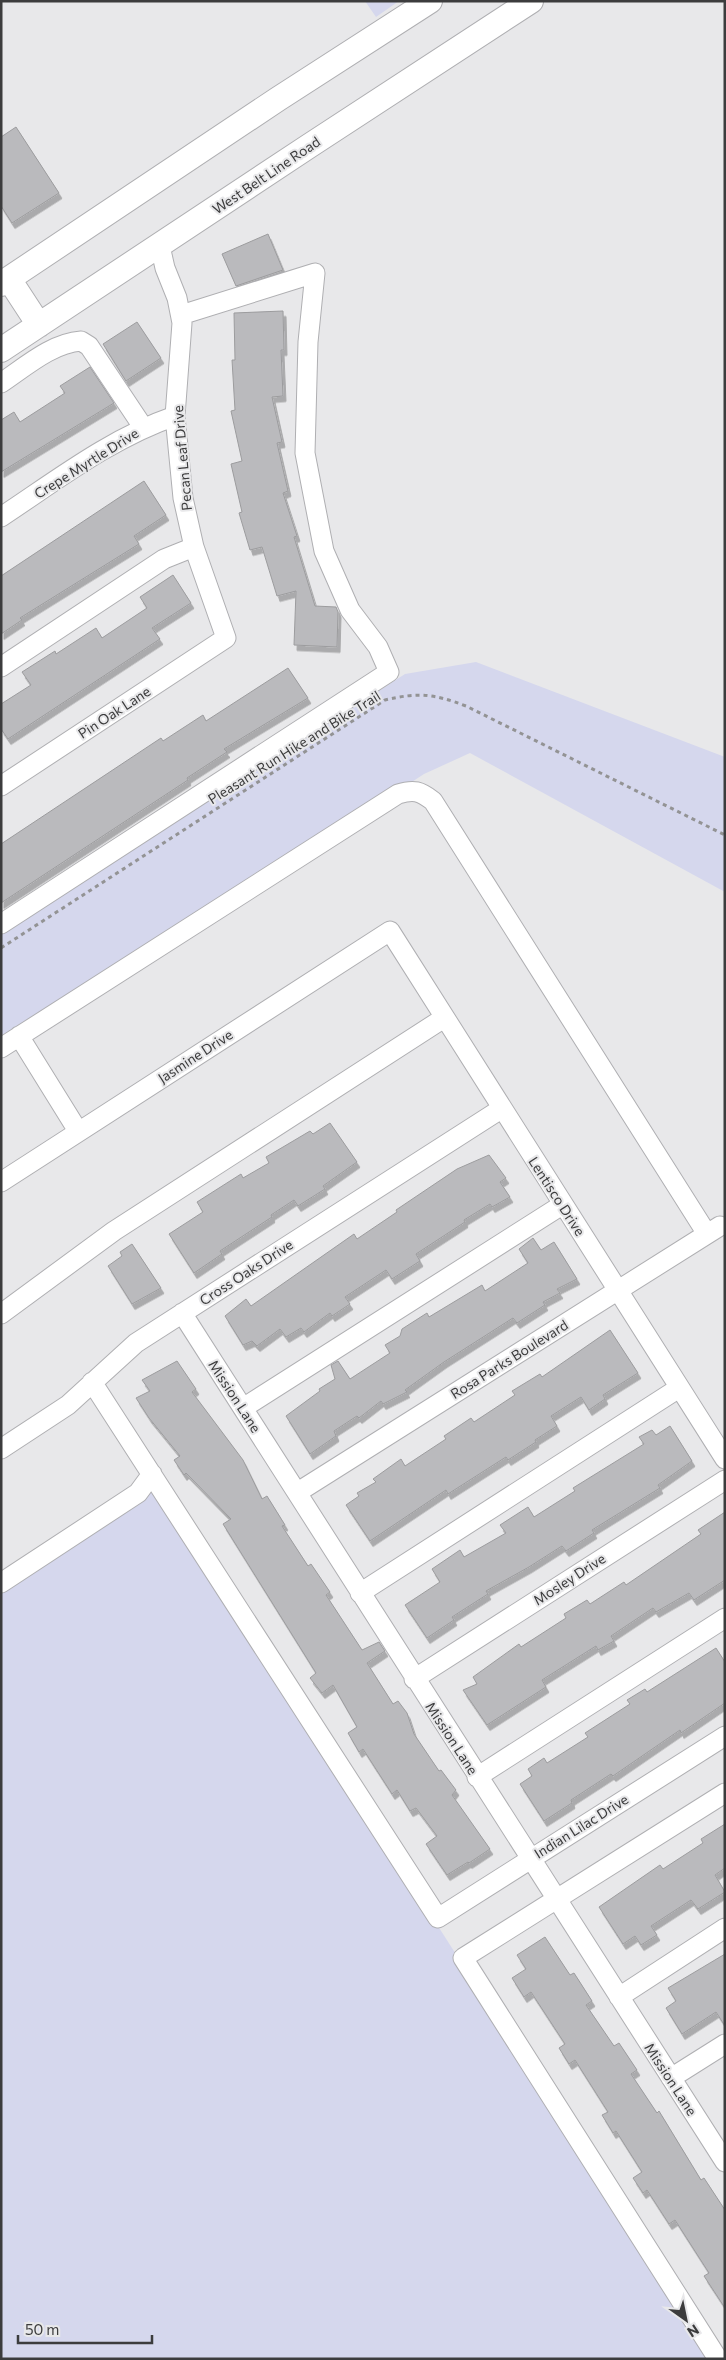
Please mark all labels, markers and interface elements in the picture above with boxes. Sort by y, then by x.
street label: West Belt Line Road [209,133,323,217]
street label: Pecan Leaf Drive [169,405,195,511]
street label: Crepe Myrtle Drive [31,424,141,502]
street label: Pin Oak Lane [75,682,153,742]
street label: Pleasant Run Hike and Bike Trail [205,687,383,807]
street label: Jasmine Drive [155,1026,235,1086]
street label: Lentisco Drive [525,1153,589,1239]
street label: Cross Oaks Drive [196,1236,296,1308]
street label: Rosa Parks Boulevard [447,1316,571,1402]
street label: Mission Lane [205,1357,265,1435]
street label: Mosley Drive [530,1549,608,1609]
street label: Mission Lane [422,1699,482,1777]
street label: Indian Lilac Drive [531,1790,631,1862]
street label: Mission Lane [641,2040,701,2118]
north arrow [661,2295,711,2345]
scale bar [18,2312,151,2344]
text: 50 m [25,2320,59,2338]
text: N [684,2321,702,2341]

